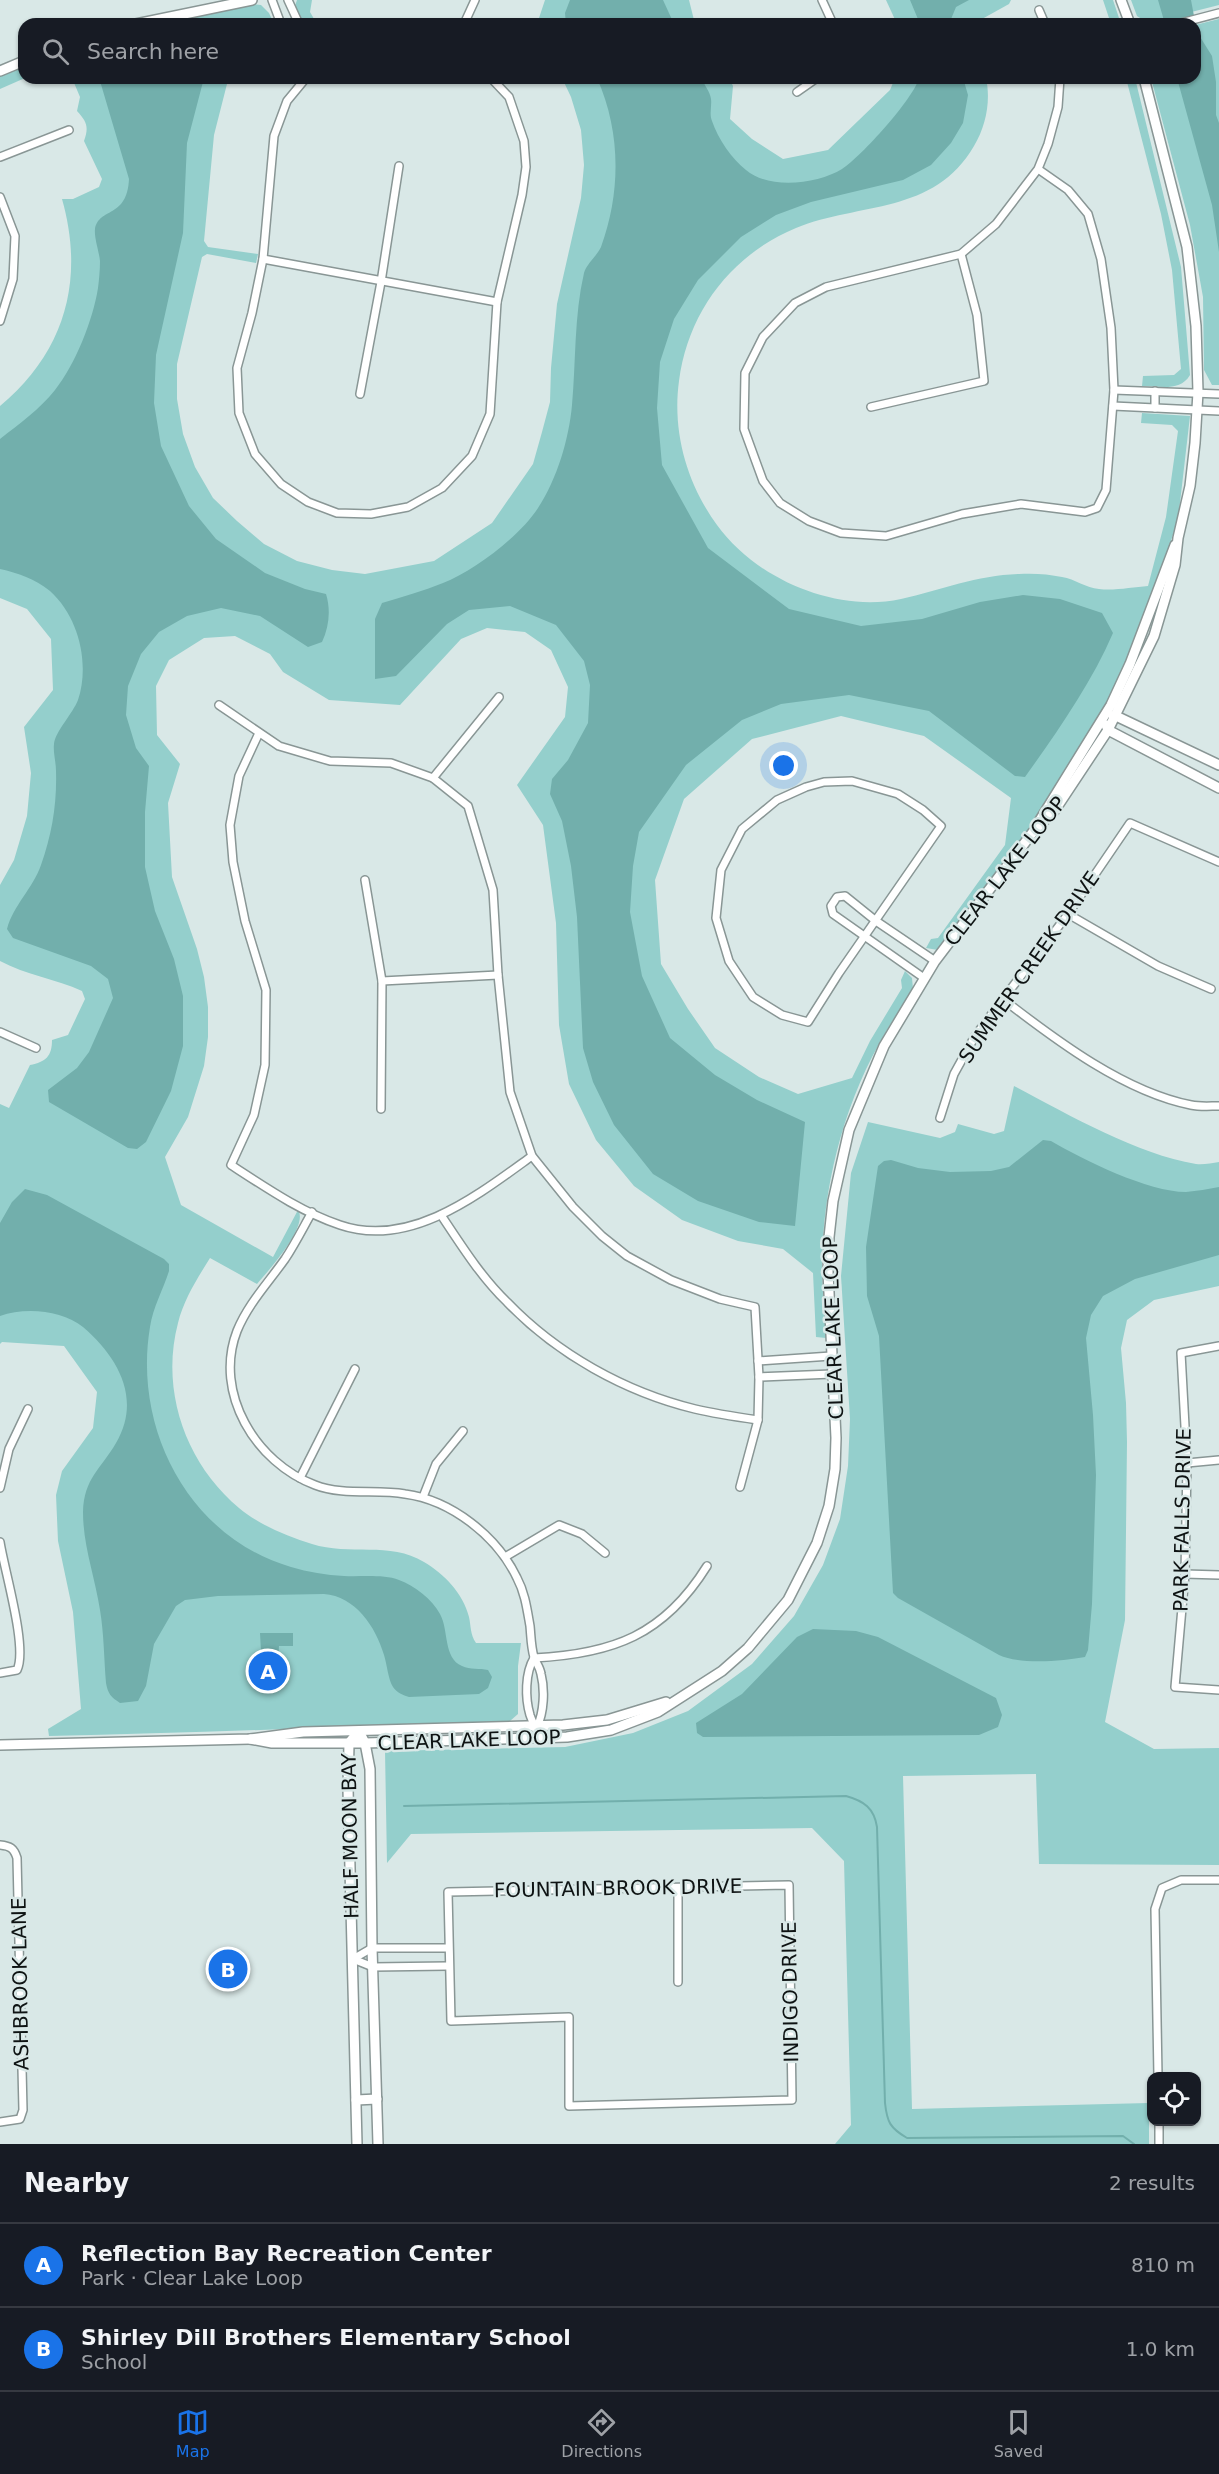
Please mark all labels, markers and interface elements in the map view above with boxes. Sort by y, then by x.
search box [18,18,1201,84]
icon: search [39,35,72,68]
text: Search here [87,39,219,64]
your location [769,751,798,780]
street label: CLEAR LAKE LOOP [939,791,1071,951]
street label: SUMMER CREEK DRIVE [954,866,1104,1068]
street label: CLEAR LAKE LOOP [818,1236,848,1420]
street label: PARK FALLS DRIVE [1168,1428,1196,1612]
pin: A [248,1648,288,1694]
street label: CLEAR LAKE LOOP [377,1725,561,1755]
street label: HALF MOON BAY [337,1752,363,1919]
street label: FOUNTAIN BROOK DRIVE [494,1874,742,1902]
street label: ASHBROOK LANE [6,1897,34,2071]
street label: INDIGO DRIVE [777,1921,803,2063]
pin: B [208,1946,248,1992]
map controls [1147,2072,1201,2126]
button: locate [1147,2072,1201,2126]
text: Nearby [24,2168,129,2198]
text: 2 results [1109,2171,1195,2195]
text: Reflection Bay Recreation Center [81,2241,492,2266]
text: A [36,2253,51,2277]
text: 810 m [1131,2253,1195,2277]
text: Park · Clear Lake Loop [81,2266,303,2290]
text: Shirley Dill Brothers Elementary School [81,2325,571,2350]
text: B [36,2337,51,2361]
text: 1.0 km [1126,2337,1195,2361]
text: School [81,2350,147,2374]
tab: Map [176,2406,210,2461]
tab: Directions [561,2406,642,2461]
tab: Saved [994,2406,1043,2461]

